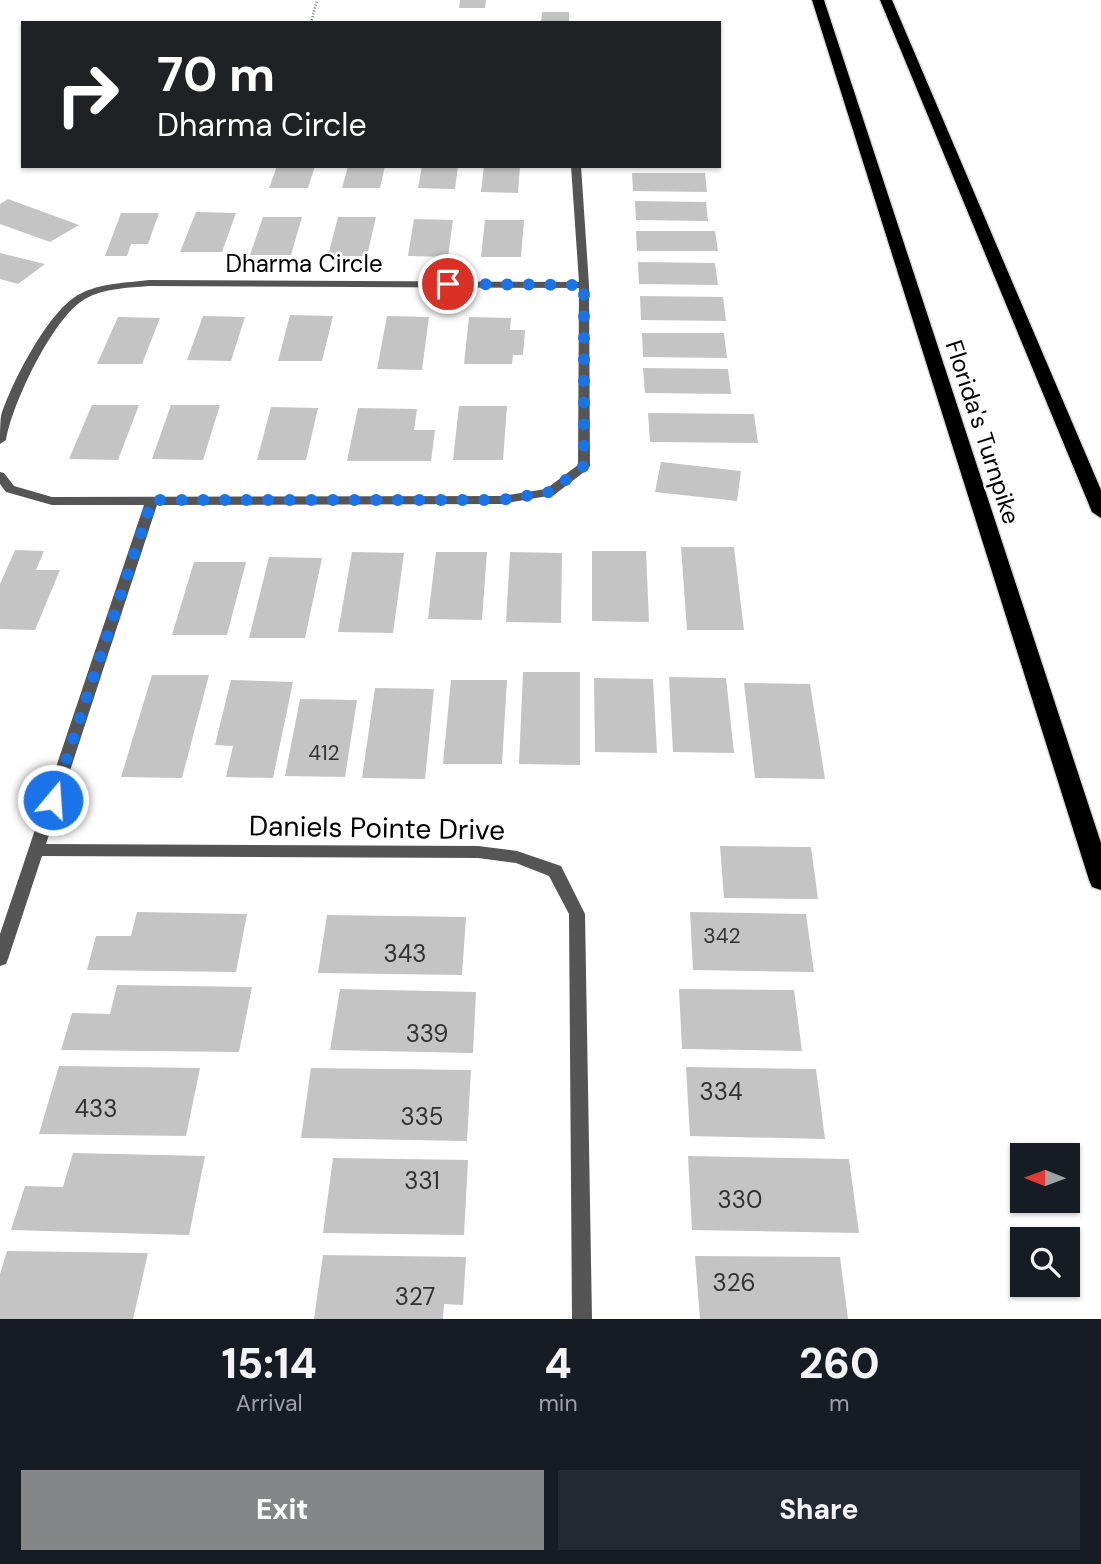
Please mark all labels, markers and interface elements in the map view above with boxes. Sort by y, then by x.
text: 70 m [157,42,275,106]
icon: right [42,49,133,140]
text: Dharma Circle [157,104,367,146]
street label: Dharma Circle [225,248,383,279]
pin [418,254,478,314]
icon: arrive [429,265,467,303]
street label: Florida's Turnpike [939,336,1027,528]
house number: 412 [308,739,340,767]
position arrow [16,763,90,837]
street label: Daniels Pointe Drive [249,807,505,849]
house number: 342 [703,922,741,950]
house number: 343 [384,938,426,969]
house number: 339 [406,1018,448,1049]
house number: 334 [700,1076,742,1107]
house number: 433 [75,1093,117,1124]
house number: 335 [400,1101,444,1132]
north arrow [1010,1143,1080,1213]
map controls [1010,1143,1080,1297]
house number: 331 [404,1165,440,1196]
house number: 330 [718,1184,762,1215]
button: search [1010,1227,1080,1297]
house number: 326 [712,1267,756,1298]
house number: 327 [395,1281,435,1312]
text: 15:14 [221,1336,317,1391]
text: 4 [544,1336,572,1391]
text: 260 [799,1336,880,1391]
text: Arrival [236,1388,303,1418]
text: min [538,1388,578,1418]
text: m [829,1388,850,1418]
button: Exit [21,1470,544,1550]
button: Share [558,1470,1080,1550]

